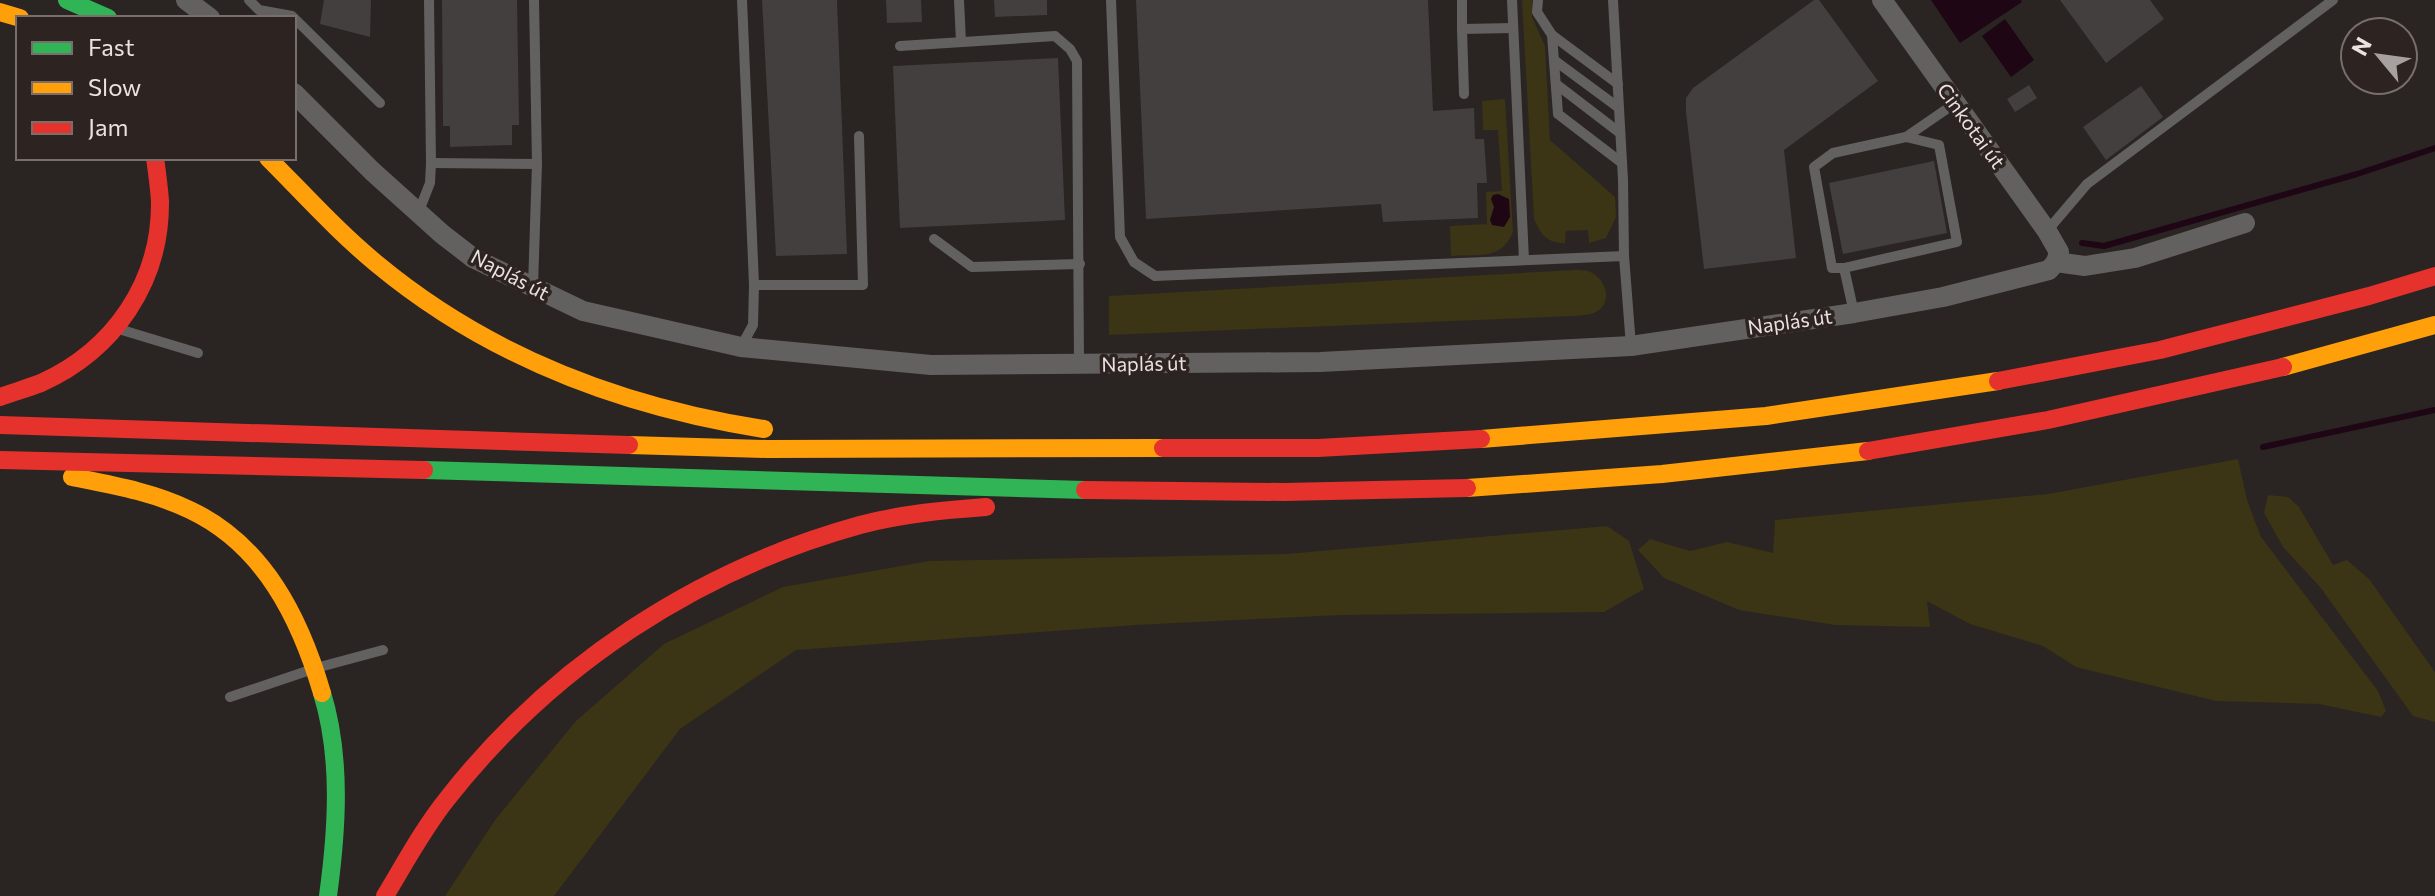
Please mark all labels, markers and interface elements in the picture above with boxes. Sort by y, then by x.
legend [16,16,296,160]
north arrow [2339,16,2419,96]
text: Fast [88,32,135,61]
text: N [2345,32,2377,60]
text: Slow [88,72,141,101]
street label: Cinkotai út [1933,78,2011,173]
text: Jam [88,112,128,141]
street label: Naplás út [467,244,554,305]
street label: Naplás út [1746,303,1834,339]
street label: Naplás út [1101,350,1187,376]

